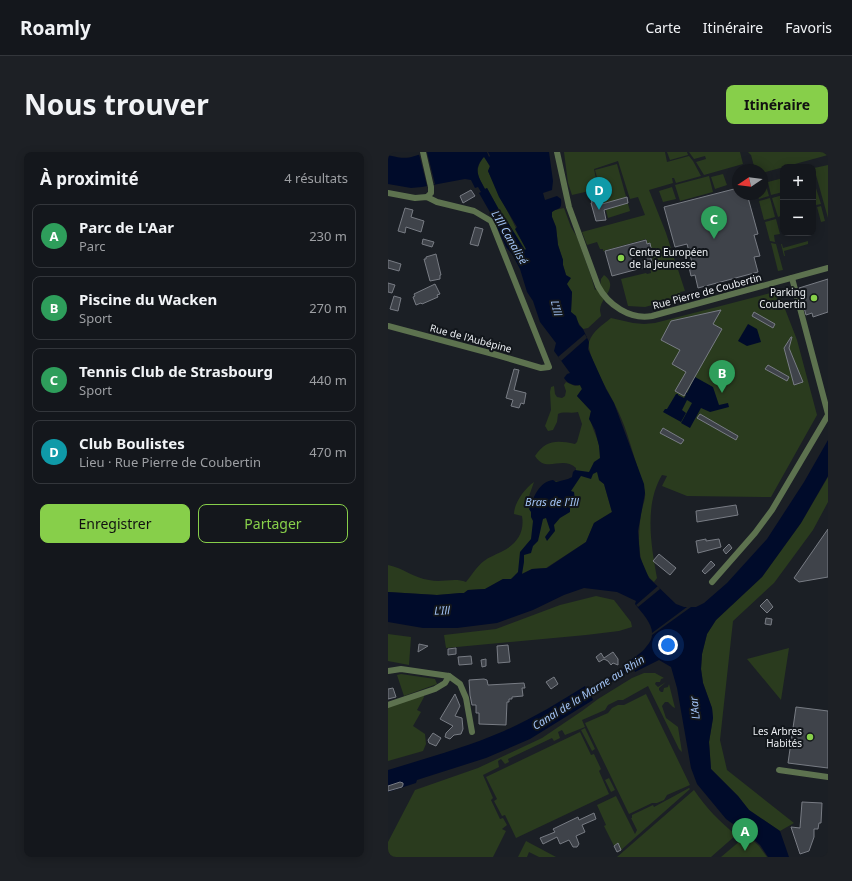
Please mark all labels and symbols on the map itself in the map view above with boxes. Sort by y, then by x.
north arrow [732,164,768,200]
pin: D [586,177,612,210]
pin: C [701,206,727,239]
water label: L'Ill Canalisé [488,207,532,267]
place label: Centre Européen de la Jeunesse [629,245,708,271]
marker: Centre Européen de la Jeunesse [616,253,626,263]
street label: Rue Pierre de Coubertin [651,270,763,312]
place label: Parking Coubertin [759,285,806,311]
marker: Parking Coubertin [809,293,819,303]
water label: L'Ill [548,298,566,319]
street label: Rue de l'Aubépine [429,320,514,356]
pin: B [709,360,735,393]
water label: Bras de l'Ill [525,494,580,509]
water label: L'Ill [434,602,451,618]
your location [658,635,678,655]
water label: Canal de la Marne au Rhin [529,651,647,733]
water label: L'Aar [685,695,703,720]
place label: Les Arbres Habités [753,724,802,750]
marker: Les Arbres Habités [805,732,815,742]
pin: A [732,818,758,851]

